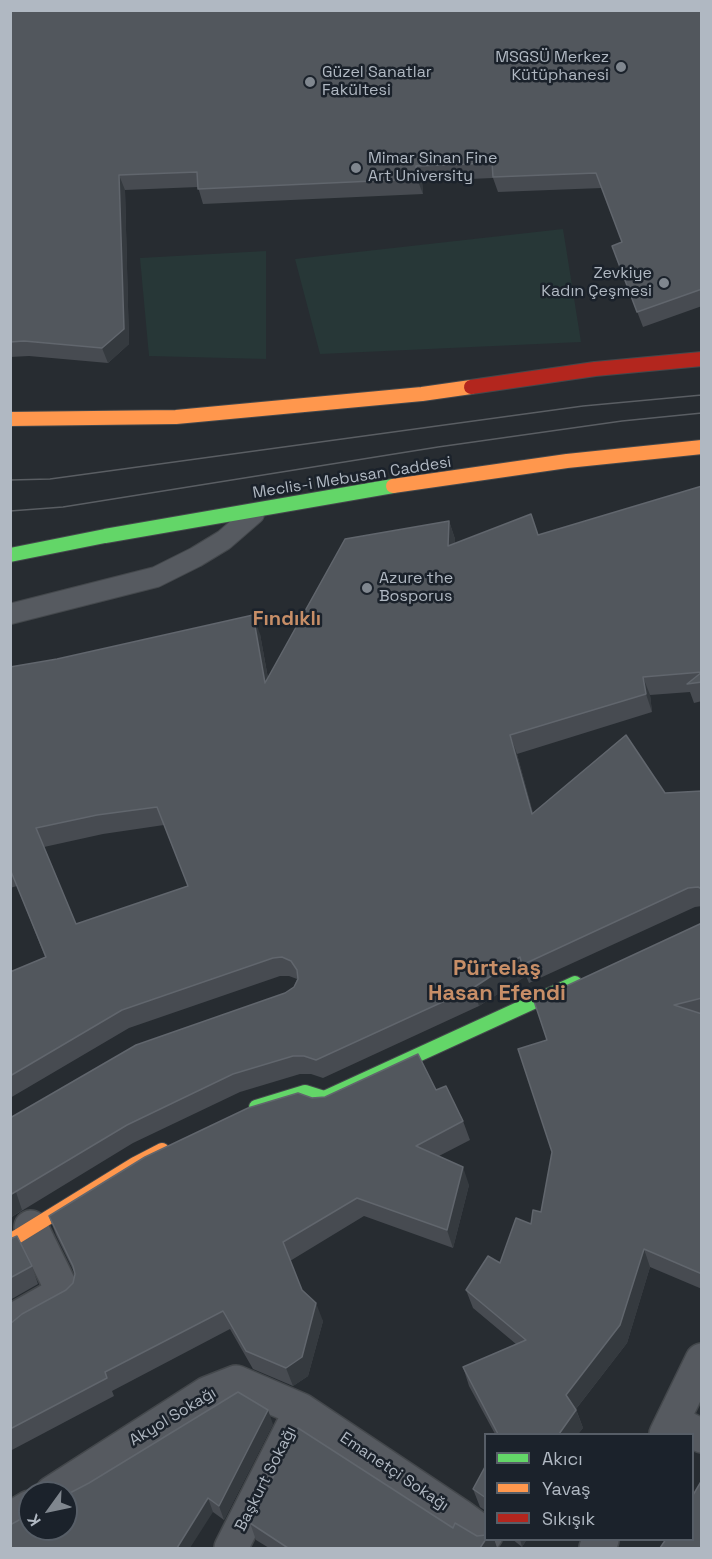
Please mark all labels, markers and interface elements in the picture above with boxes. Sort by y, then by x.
place label: MSGSÜ Merkez Kütüphanesi [495,48,609,86]
marker: MSGSÜ Merkez Kütüphanesi [614,60,628,74]
place label: Güzel Sanatlar Fakültesi [322,63,432,101]
marker: Güzel Sanatlar Fakültesi [303,75,317,89]
place label: Mimar Sinan Fine Art University [368,149,497,187]
marker: Mimar Sinan Fine Art University [349,161,363,175]
place label: Zevkiye Kadın Çeşmesi [541,264,652,302]
marker: Zevkiye Kadın Çeşmesi [657,276,671,290]
street label: Meclis-i Mebusan Caddesi [251,453,453,503]
place label: Azure the Bosporus [379,569,453,607]
marker: Azure the Bosporus [360,581,374,595]
district label: Fındıklı [253,608,321,632]
district label: Pürtelaş Hasan Efendi [428,956,566,1008]
street label: Akyol Sokağı [126,1384,220,1450]
street label: Başkurt Sokağı [231,1423,301,1535]
street label: Emanetçi Sokağı [336,1429,452,1515]
legend [484,1433,694,1541]
text: Akıcı [542,1447,583,1470]
text: Yavaş [542,1477,591,1500]
north arrow [18,1481,78,1541]
text: Sıkışık [542,1507,595,1530]
text: K [23,1510,46,1530]

